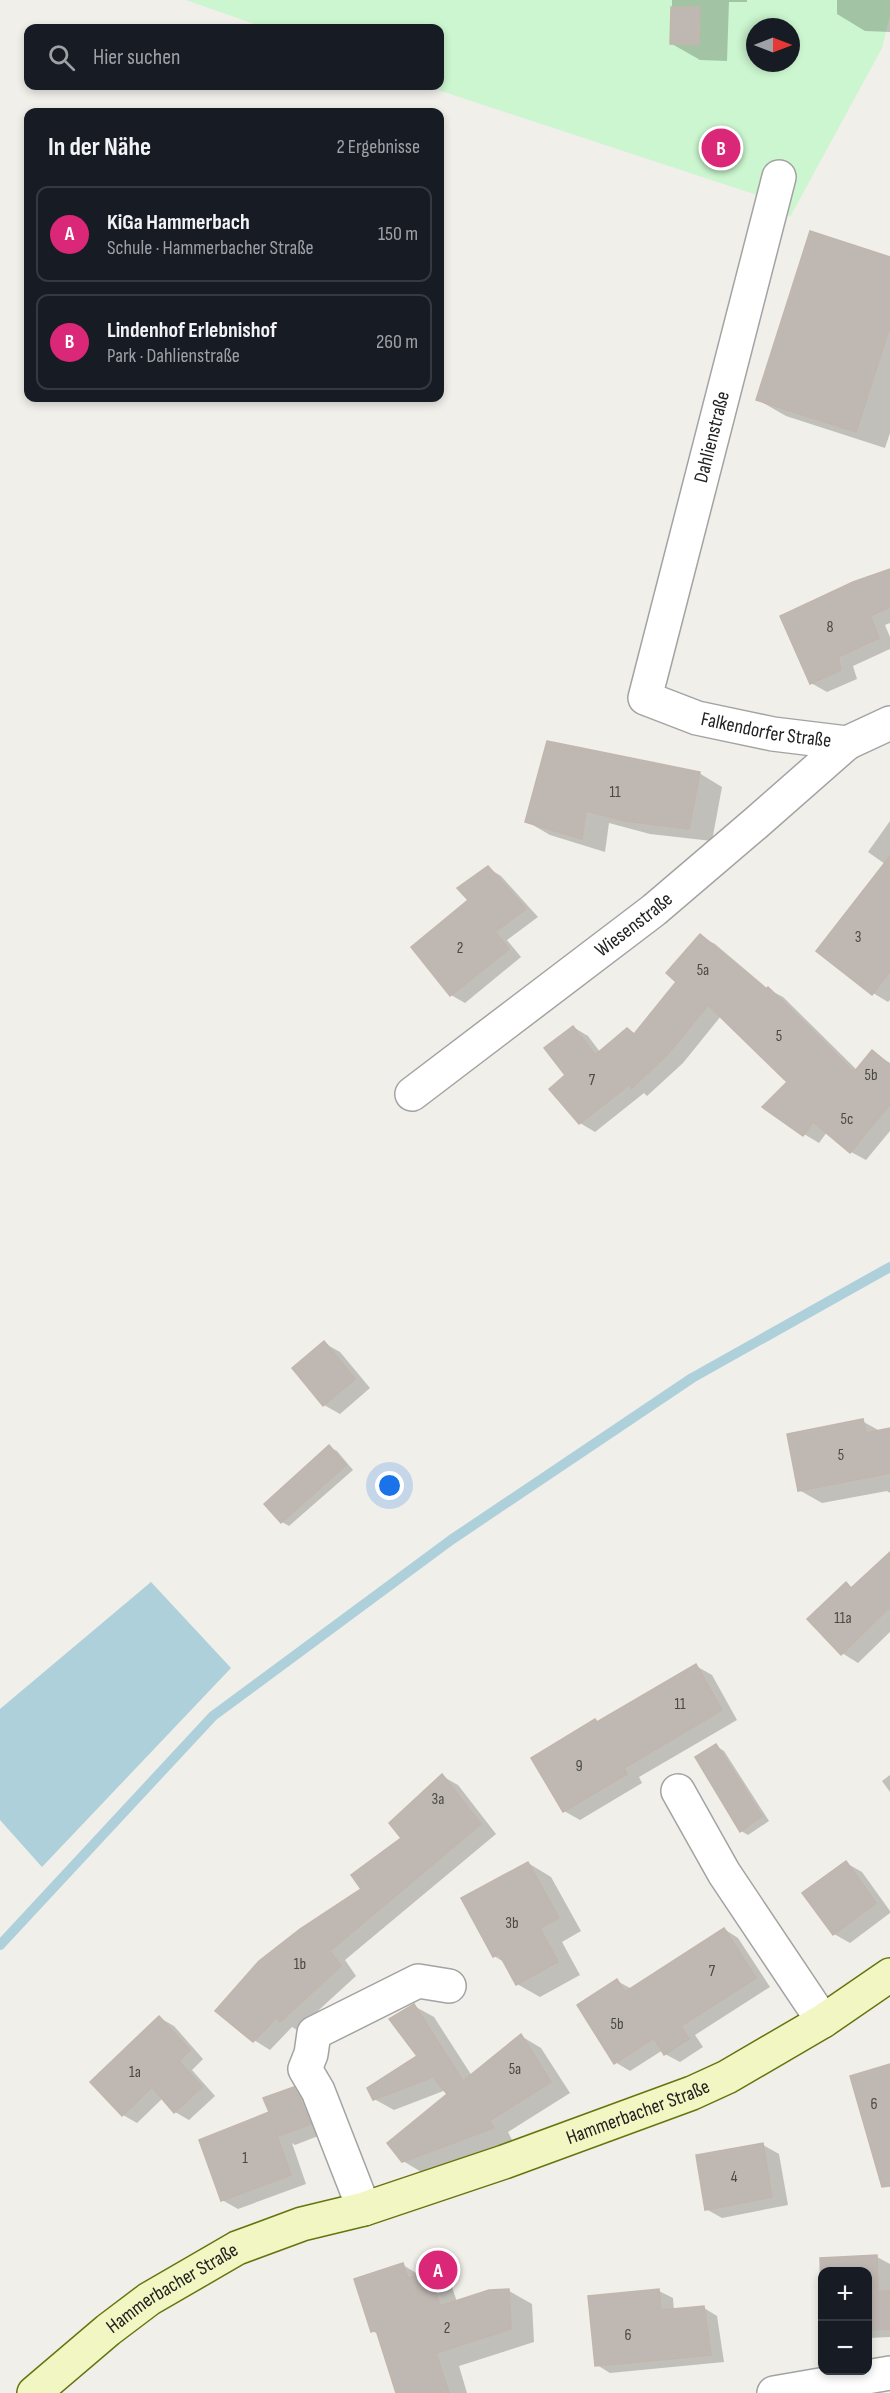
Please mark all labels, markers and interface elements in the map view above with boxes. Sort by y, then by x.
north arrow [746,18,800,72]
search box [24,24,444,90]
icon: search [45,41,78,74]
text: Hier suchen [93,44,181,71]
pin: B [702,126,740,170]
text: In der Nähe [48,132,151,163]
text: 2 Ergebnisse [336,135,420,159]
text: KiGa Hammerbach [107,209,250,236]
text: A [65,222,74,246]
text: 150 m [378,222,418,246]
text: Schule · Hammerbacher Straße [107,236,314,260]
text: Lindenhof Erlebnishof [107,317,277,344]
text: B [65,330,74,354]
text: 260 m [376,330,418,354]
text: Park · Dahlienstraße [107,344,240,368]
street label: Dahlienstraße [689,389,735,485]
house number: 8 [826,618,834,637]
street label: Falkendorfer Straße [699,707,833,753]
house number: 11 [609,783,621,802]
street label: Wiesenstraße [590,887,678,962]
house number: 3 [855,928,861,947]
house number: 2 [457,939,463,958]
house number: 5a [697,961,709,980]
house number: 5 [776,1027,782,1046]
house number: 5b [864,1066,878,1085]
house number: 7 [589,1071,596,1090]
house number: 5c [841,1110,853,1129]
house number: 5 [838,1446,844,1465]
your location [375,1471,404,1500]
house number: 11a [834,1609,852,1628]
house number: 11 [674,1695,686,1714]
house number: 9 [575,1757,583,1776]
house number: 3a [432,1790,444,1809]
house number: 3b [505,1914,519,1933]
house number: 1b [294,1955,306,1974]
house number: 7 [709,1962,716,1981]
house number: 5b [610,2015,624,2034]
house number: 5a [509,2060,521,2079]
house number: 1a [129,2063,141,2082]
street label: Hammerbacher Straße [563,2074,714,2150]
house number: 6 [870,2095,878,2114]
house number: 1 [242,2149,248,2168]
house number: 4 [731,2168,738,2187]
street label: Hammerbacher Straße [102,2238,242,2339]
pin: A [418,2248,458,2292]
map controls [818,2267,872,2375]
button: + [818,2267,872,2321]
house number: 2 [444,2319,450,2338]
button: − [818,2321,872,2375]
house number: 6 [624,2326,632,2345]

